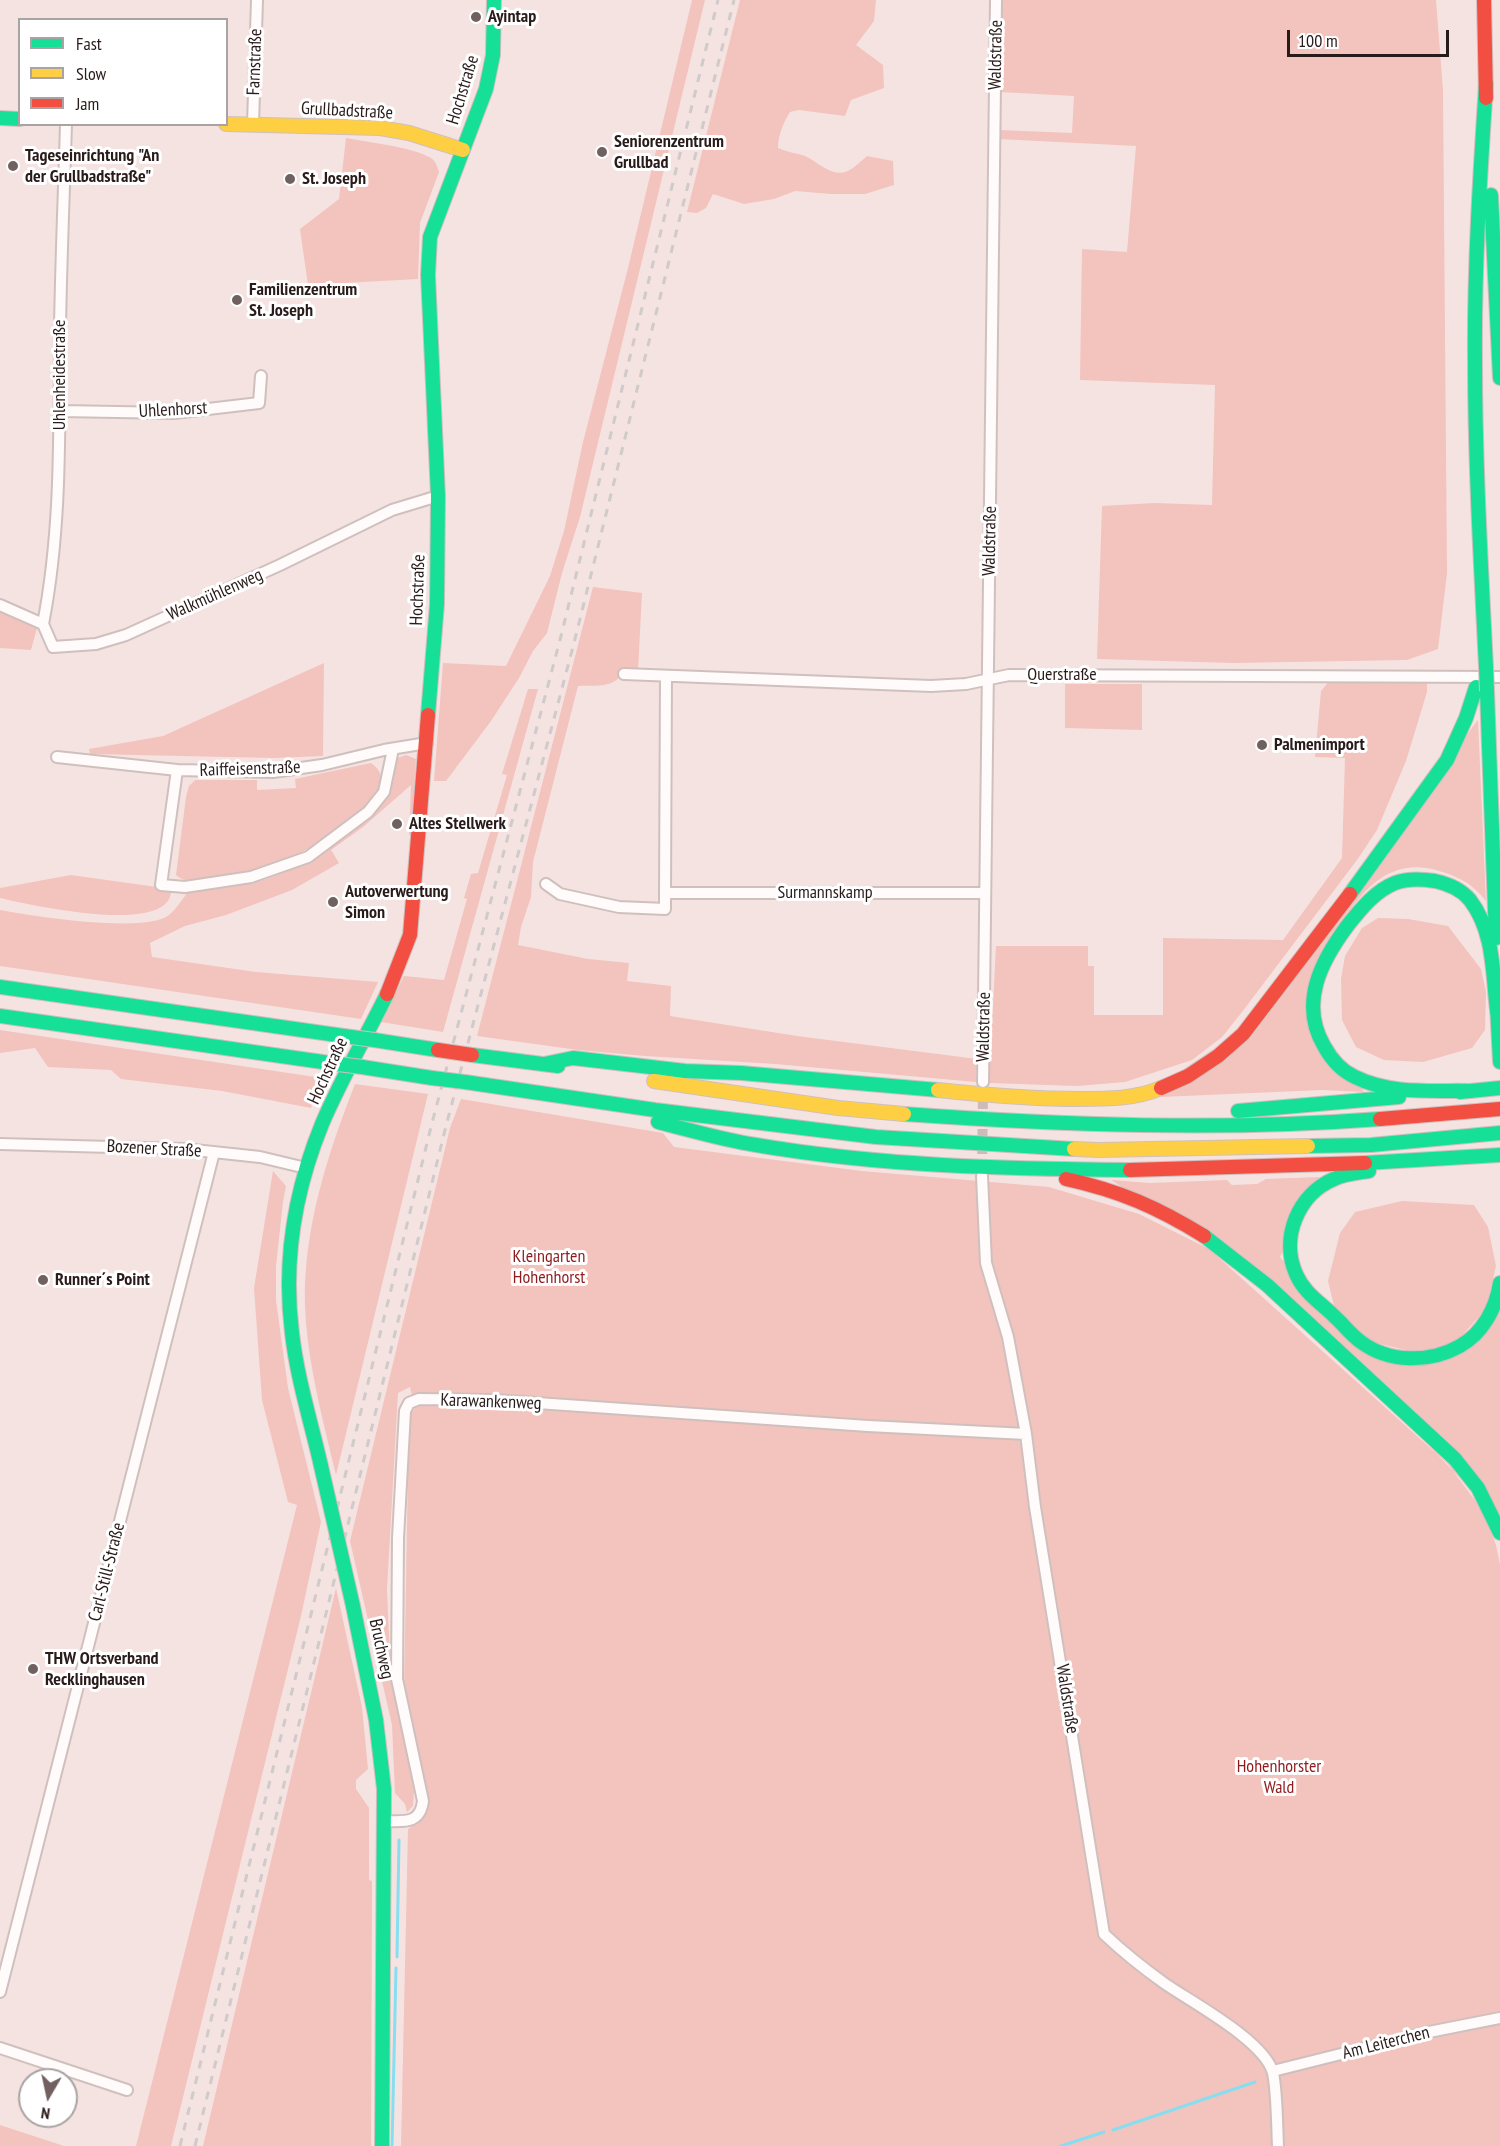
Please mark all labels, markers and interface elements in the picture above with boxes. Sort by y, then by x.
place label: Ayintap [488,6,536,28]
marker: Ayintap [469,10,483,24]
legend [18,18,228,126]
scale bar [1290,18,1452,56]
street label: Waldstraße [985,20,1007,90]
street label: Farnstraße [243,28,267,96]
text: 100 m [1298,29,1338,52]
text: Fast [76,32,102,55]
street label: Hochstraße [442,53,484,127]
text: Slow [76,62,106,85]
text: Jam [76,92,99,115]
street label: Grullbadstraße [300,98,394,124]
place label: Seniorenzentrum Grullbad [614,131,724,174]
place label: Tageseinrichtung "An der Grullbadstraße" [25,145,159,188]
marker: Seniorenzentrum Grullbad [595,145,609,159]
marker: Tageseinrichtung "An der Grullbadstraße" [6,159,20,173]
place label: St. Joseph [302,168,366,190]
marker: St. Joseph [283,172,297,186]
place label: Familienzentrum St. Joseph [249,279,357,322]
marker: Familienzentrum St. Joseph [230,293,244,307]
street label: Uhlenheidestraße [49,320,71,430]
street label: Uhlenhorst [138,397,208,423]
street label: Waldstraße [979,506,1001,576]
street label: Hochstraße [406,554,430,626]
street label: Walkmühlenweg [164,564,266,626]
street label: Querstraße [1027,664,1097,686]
place label: Palmenimport [1274,734,1365,756]
marker: Palmenimport [1255,738,1269,752]
street label: Raiffeisenstraße [199,756,301,782]
place label: Altes Stellwerk [409,813,506,835]
marker: Altes Stellwerk [390,817,404,831]
place label: Autoverwertung Simon [345,881,449,924]
street label: Surmannskamp [778,882,872,904]
marker: Autoverwertung Simon [326,895,340,909]
street label: Waldstraße [973,992,995,1062]
street label: Hochstraße [303,1034,353,1108]
street label: Bozener Straße [106,1136,202,1162]
park label: Kleingarten Hohenhorst [513,1246,585,1288]
place label: Runner´s Point [55,1269,150,1291]
marker: Runner´s Point [36,1273,50,1287]
street label: Karawankenweg [440,1389,542,1415]
street label: Carl-Still-Straße [84,1521,130,1623]
street label: Bruchweg [364,1617,398,1681]
place label: THW Ortsverband Recklinghausen [45,1648,158,1690]
marker: THW Ortsverband Recklinghausen [26,1662,40,1676]
street label: Waldstraße [1051,1663,1083,1735]
park label: Hohenhorster Wald [1237,1756,1321,1798]
street label: Am Leiterchen [1340,2022,1432,2064]
north arrow [18,2068,78,2128]
text: N [40,2103,51,2124]

